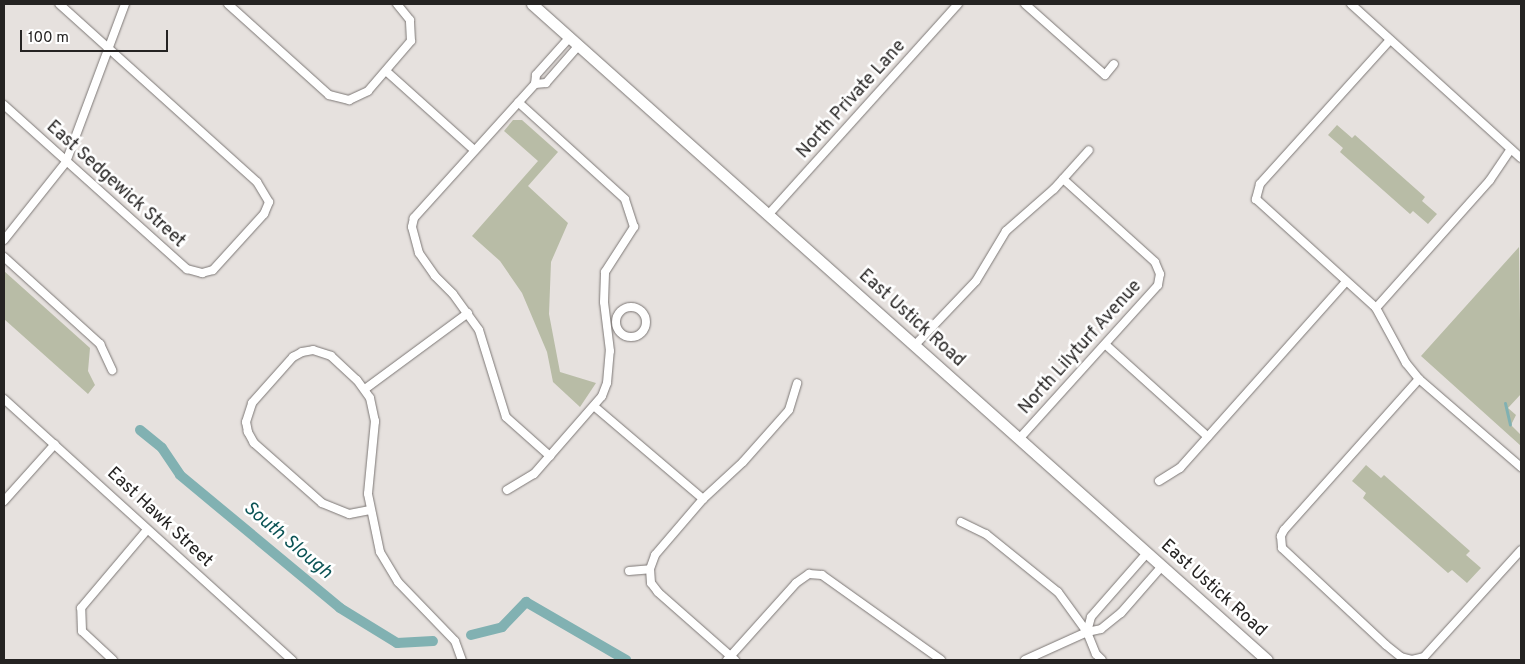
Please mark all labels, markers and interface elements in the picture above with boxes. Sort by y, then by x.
scale bar [22,20,170,52]
text: 100 m [28,29,69,48]
street label: North Private Lane [793,36,911,164]
street label: East Sedgewick Street [41,117,189,253]
street label: East Ustick Road [853,266,969,372]
street label: North Lilyturf Avenue [1015,276,1147,420]
street label: East Hawk Street [102,463,216,573]
water label: South Slough [238,497,336,585]
street label: East Ustick Road [1155,536,1271,642]

